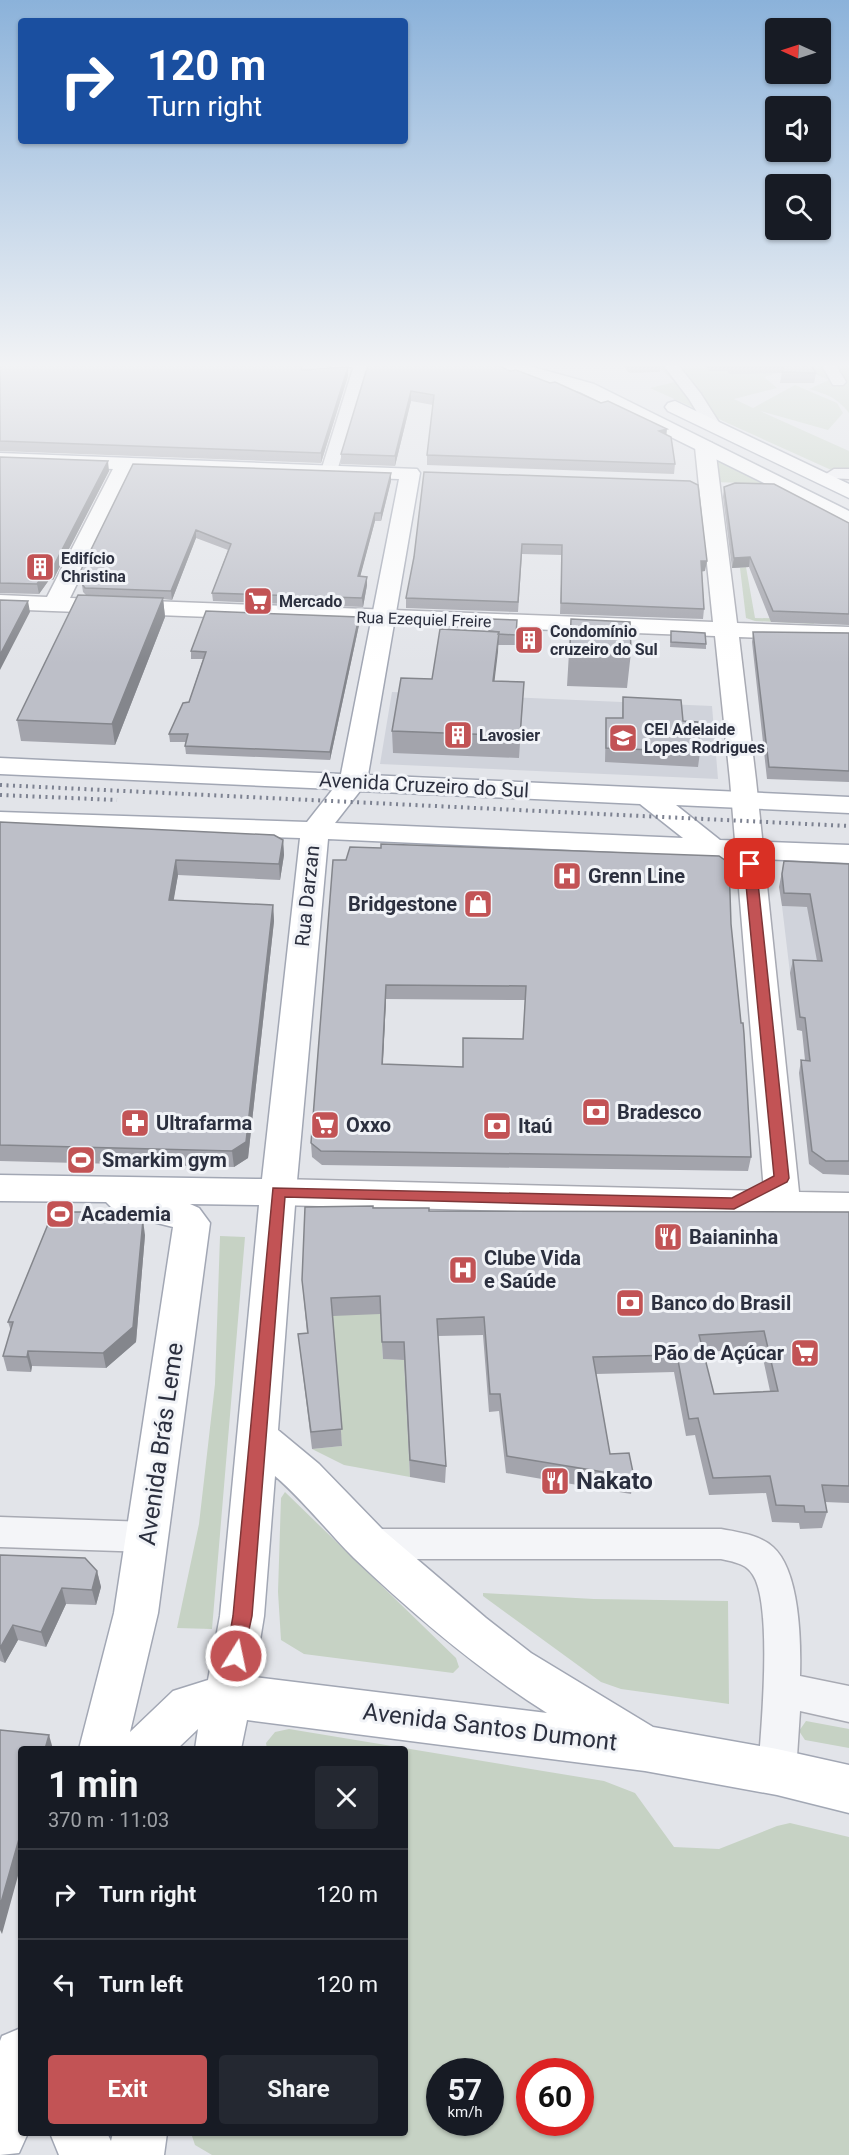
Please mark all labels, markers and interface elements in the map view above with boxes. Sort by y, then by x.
north arrow [765,18,831,84]
map controls [765,18,831,240]
text: 120 m [147,41,266,90]
icon: right [48,42,126,120]
text: Turn right [147,91,262,123]
button: sound [765,96,831,162]
button: search [765,174,831,240]
place label: Edifício Christina [61,549,126,586]
building icon: Edifício Christina [24,551,56,583]
supermarket icon: Mercado [242,585,274,617]
place label: Mercado [279,592,342,611]
street label: Rua Ezequiel Freire [356,608,492,631]
place label: Condomínio cruzeiro do Sul [550,622,658,659]
building icon: Condomínio cruzeiro do Sul [513,624,545,656]
building icon: Lavosier [442,719,474,751]
place label: CEI Adelaide Lopes Rodrigues [644,720,765,757]
school or university icon: CEI Adelaide Lopes Rodrigues [607,722,639,754]
place label: Lavosier [479,726,540,745]
street label: Avenida Cruzeiro do Sul [318,768,530,802]
pin [724,838,775,889]
street label: Rua Darzan [290,844,324,948]
icon: arrive [733,847,766,880]
hospital icon: Grenn Line [551,860,583,892]
place label: Grenn Line [588,864,685,888]
shop icon: Bridgestone [462,888,494,920]
place label: Bridgestone [348,892,457,916]
bank icon: Bradesco [580,1096,612,1128]
place label: Bradesco [617,1100,702,1124]
pharmacy icon: Ultrafarma [119,1107,151,1139]
supermarket icon: Oxxo [309,1109,341,1141]
bank icon: Itaú [481,1110,513,1142]
place label: Ultrafarma [156,1111,252,1135]
place label: Oxxo [346,1113,391,1137]
place label: Itaú [518,1114,553,1138]
sports icon: Smarkim gym [65,1144,97,1176]
place label: Smarkim gym [102,1148,227,1172]
sports icon: Academia [44,1198,76,1230]
place label: Academia [81,1202,171,1226]
restaurant icon: Baianinha [652,1221,684,1253]
place label: Baianinha [689,1225,778,1249]
place label: Clube Vida e Saúde [484,1246,581,1293]
hospital icon: Clube Vida e Saúde [447,1254,479,1286]
bank icon: Banco do Brasil [614,1287,646,1319]
place label: Banco do Brasil [651,1291,791,1315]
supermarket icon: Pão de Açúcar [789,1337,821,1369]
street label: Avenida Brás Leme [133,1341,189,1547]
place label: Pão de Açúcar [654,1341,785,1365]
restaurant icon: Nakato [539,1465,571,1497]
place label: Nakato [576,1467,653,1495]
position arrow [204,1624,268,1688]
street label: Avenida Santos Dumont [361,1698,619,1757]
text: 1 min [48,1764,139,1806]
button: close [315,1766,378,1829]
text: 370 m · 11:03 [48,1808,169,1832]
icon: right [48,1878,81,1911]
text: Turn right [99,1882,196,1907]
text: 120 m [316,1882,378,1907]
icon: left [48,1968,81,2001]
text: Turn left [99,1972,183,1997]
text: 120 m [316,1972,378,1997]
button: Exit [48,2055,207,2124]
button: Share [219,2055,378,2124]
speed limit sign: 60 [516,2058,594,2136]
text: 57 [448,2072,482,2107]
text: km/h [447,2103,483,2121]

